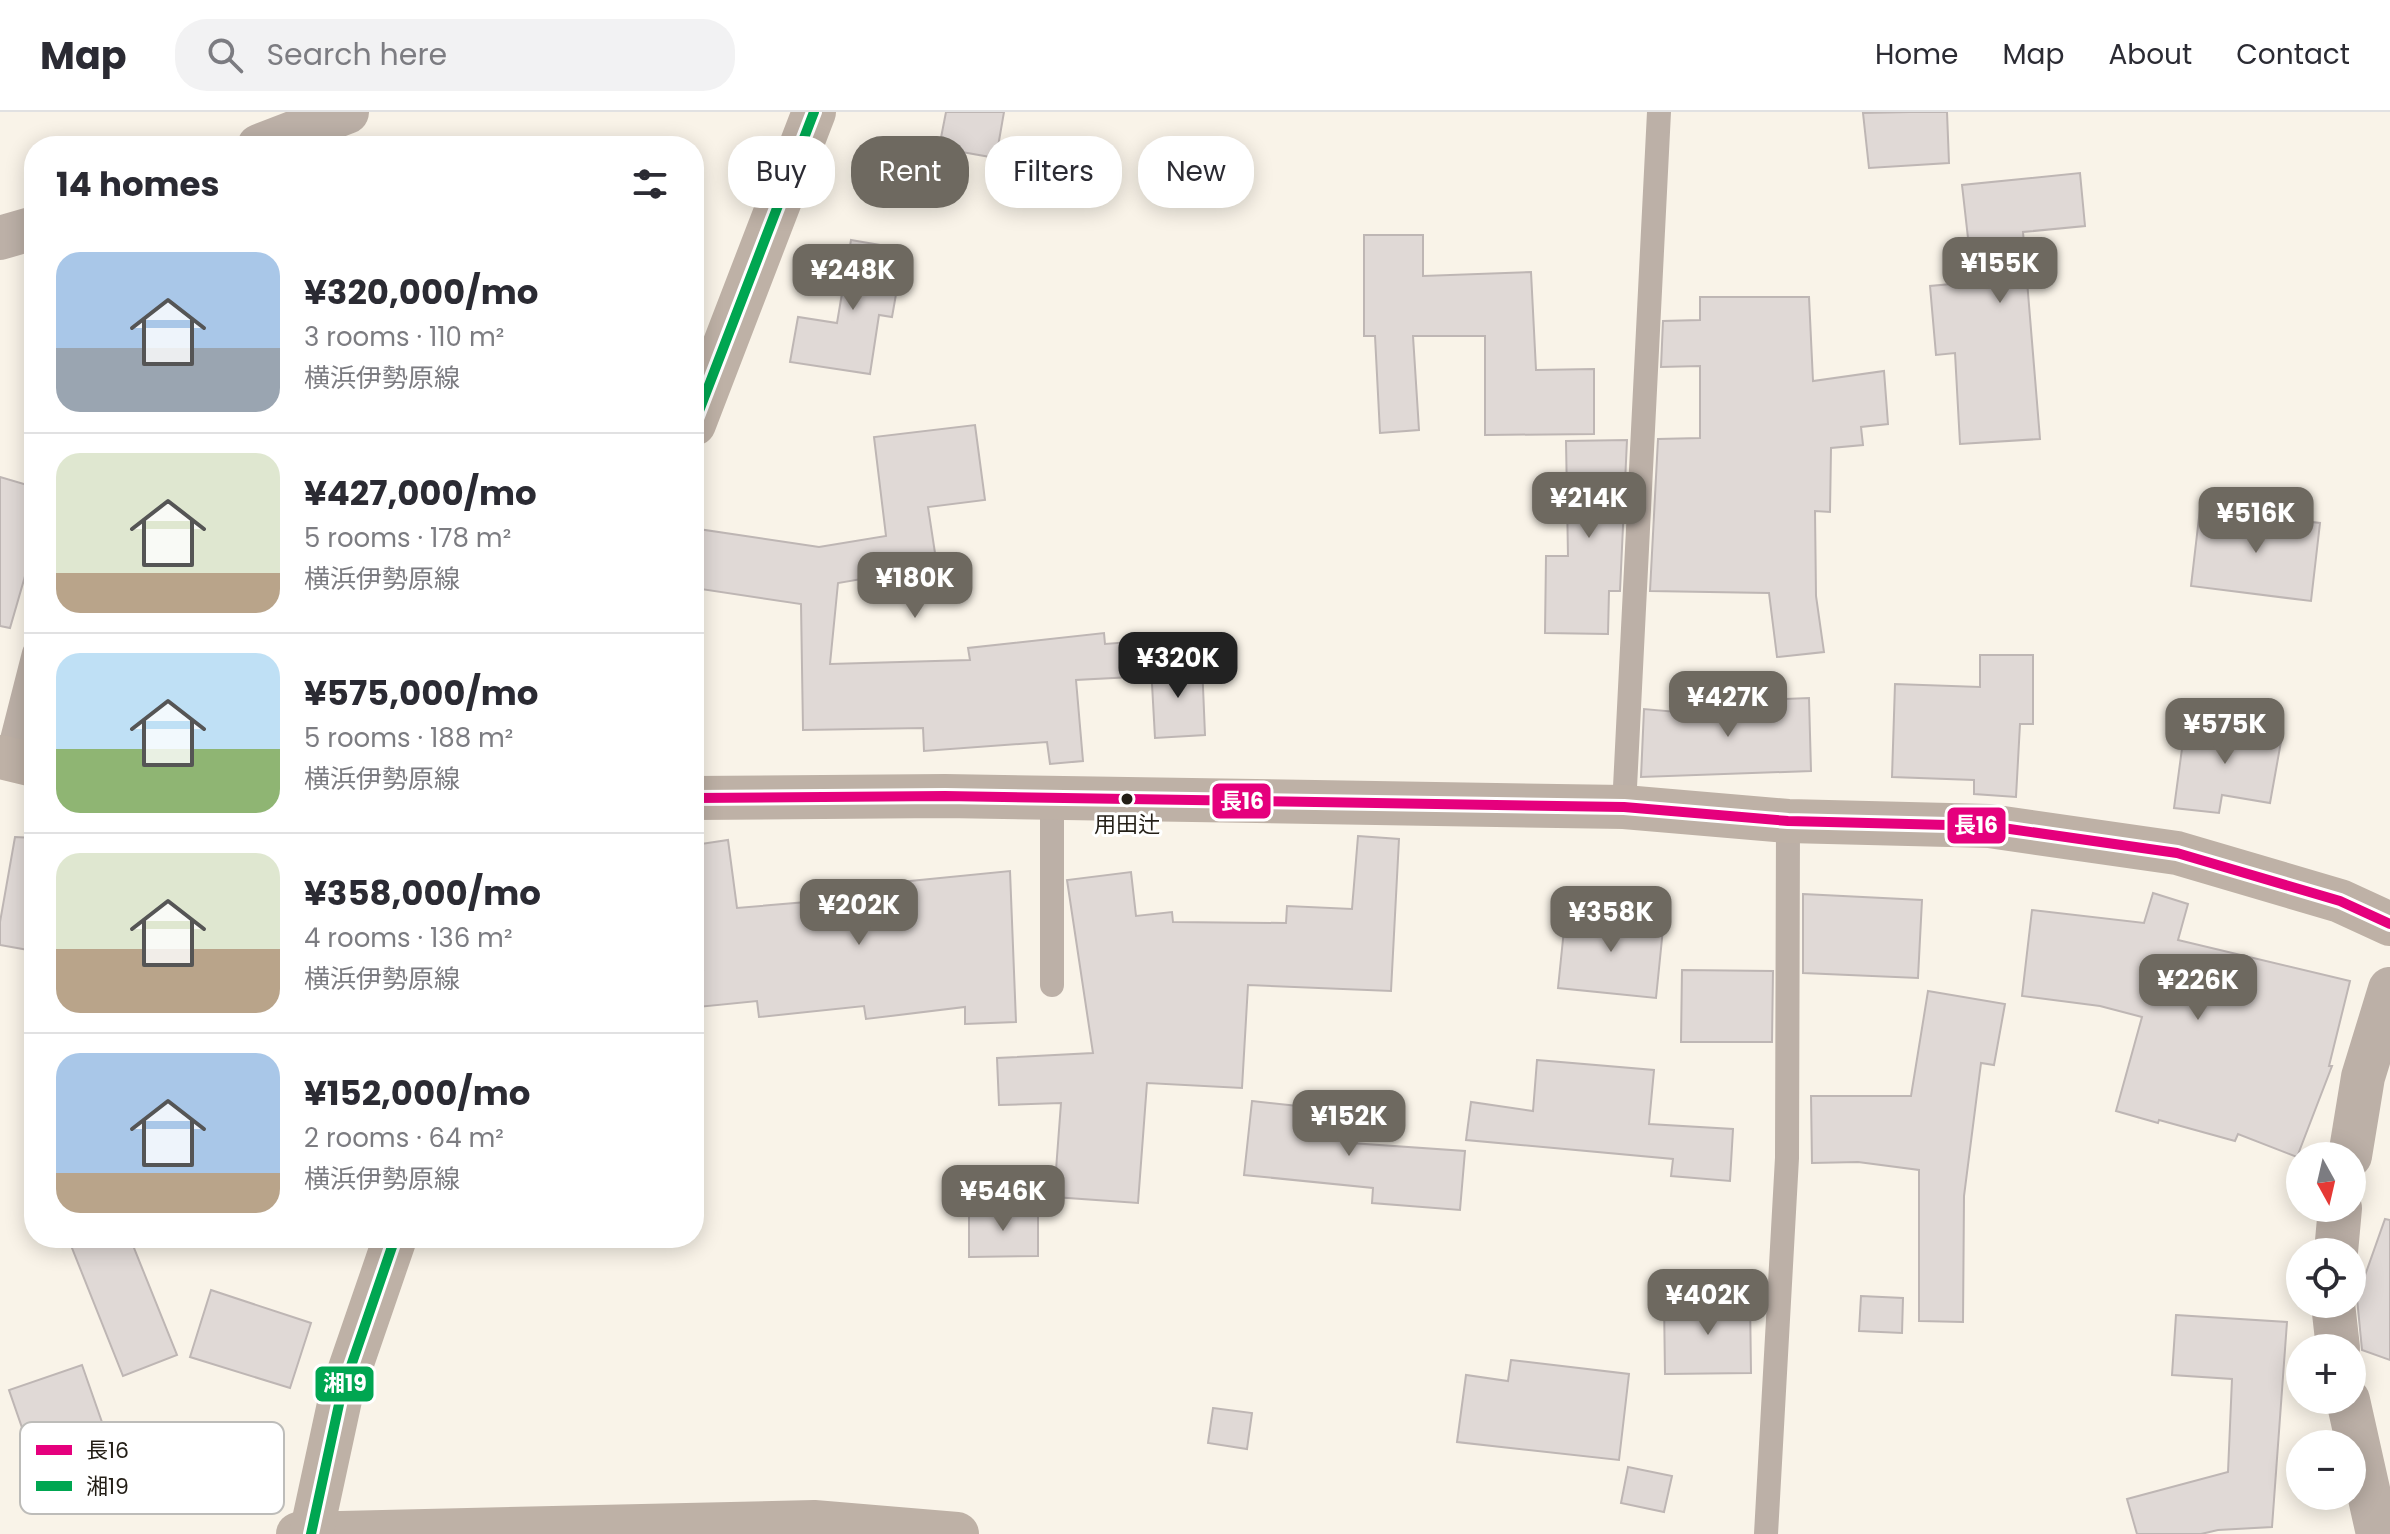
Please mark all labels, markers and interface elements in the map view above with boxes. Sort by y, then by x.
search box [175,19,735,91]
text: Map [40,29,127,82]
icon: search [203,33,247,77]
text: Search here [267,33,447,76]
text: Home [1875,35,1958,74]
text: Map [2002,35,2064,74]
text: About [2108,35,2192,74]
text: Contact [2236,35,2350,74]
chip: Buy [728,136,835,208]
chip: Rent [851,136,969,208]
chip: Filters [985,136,1122,208]
chip: New [1138,136,1254,208]
text: 14 homes [56,160,220,208]
icon: filters [628,162,672,206]
pin: ¥155K [1944,237,2056,305]
pin: ¥248K [797,244,909,312]
text: ¥155K [1960,245,2040,281]
text: ¥248K [811,252,895,288]
text: ¥320,000/mo [304,268,538,316]
icon: home [120,284,216,380]
text: 3 rooms · 110 m² [304,319,504,355]
text: 横浜伊勢原線 [304,360,460,396]
text: ¥427,000/mo [304,469,537,517]
pin: ¥214K [1533,472,1645,540]
text: ¥214K [1550,480,1628,516]
icon: home [120,485,216,581]
pin: ¥516K [2200,487,2312,555]
text: ¥516K [2217,495,2295,531]
text: 5 rooms · 178 m² [304,520,511,556]
pin: ¥180K [859,552,971,620]
text: ¥180K [875,560,955,596]
text: 横浜伊勢原線 [304,561,460,597]
pin: ¥320K [1122,632,1234,700]
text: ¥320K [1136,640,1220,676]
text: ¥575,000/mo [304,669,539,717]
pin: ¥427K [1672,671,1784,739]
text: ¥427K [1687,679,1769,715]
icon: home [120,685,216,781]
pin: ¥575K [2169,698,2281,766]
text: ¥575K [2183,706,2267,742]
text: 5 rooms · 188 m² [304,720,513,756]
text: 横浜伊勢原線 [304,761,460,797]
line badge: 長16 [1211,782,1272,820]
text: 長16 [1220,786,1264,817]
marker: 用田辻 [1119,791,1135,807]
line badge: 長16 [1946,806,2007,845]
place label: 用田辻 [1094,809,1160,840]
text: 長16 [1954,810,1998,841]
text: ¥358,000/mo [304,869,541,917]
pin: ¥202K [803,879,915,947]
icon: home [120,885,216,981]
pin: ¥358K [1555,886,1667,954]
text: ¥202K [818,887,900,923]
text: ¥358K [1568,894,1654,930]
text: 4 rooms · 136 m² [304,920,512,956]
pin: ¥226K [2142,954,2254,1022]
text: 横浜伊勢原線 [304,961,460,997]
text: ¥226K [2157,962,2239,998]
text: ¥152,000/mo [304,1069,530,1117]
icon: home [120,1085,216,1181]
pin: ¥152K [1293,1090,1405,1158]
text: ¥152K [1310,1098,1388,1134]
text: 2 rooms · 64 m² [304,1120,504,1156]
north arrow [2286,1142,2366,1222]
map controls [2286,1142,2366,1510]
text: 横浜伊勢原線 [304,1161,460,1197]
pin: ¥546K [947,1165,1059,1233]
text: ¥546K [960,1173,1046,1209]
button: locate [2286,1238,2366,1318]
pin: ¥402K [1652,1269,1764,1337]
text: ¥402K [1666,1277,1750,1313]
button: + [2286,1334,2366,1414]
line badge: 湘19 [314,1365,375,1403]
text: 湘19 [323,1368,367,1399]
legend [20,1422,284,1514]
button: − [2286,1430,2366,1510]
text: 長16 [86,1435,129,1466]
text: 湘19 [86,1471,129,1502]

